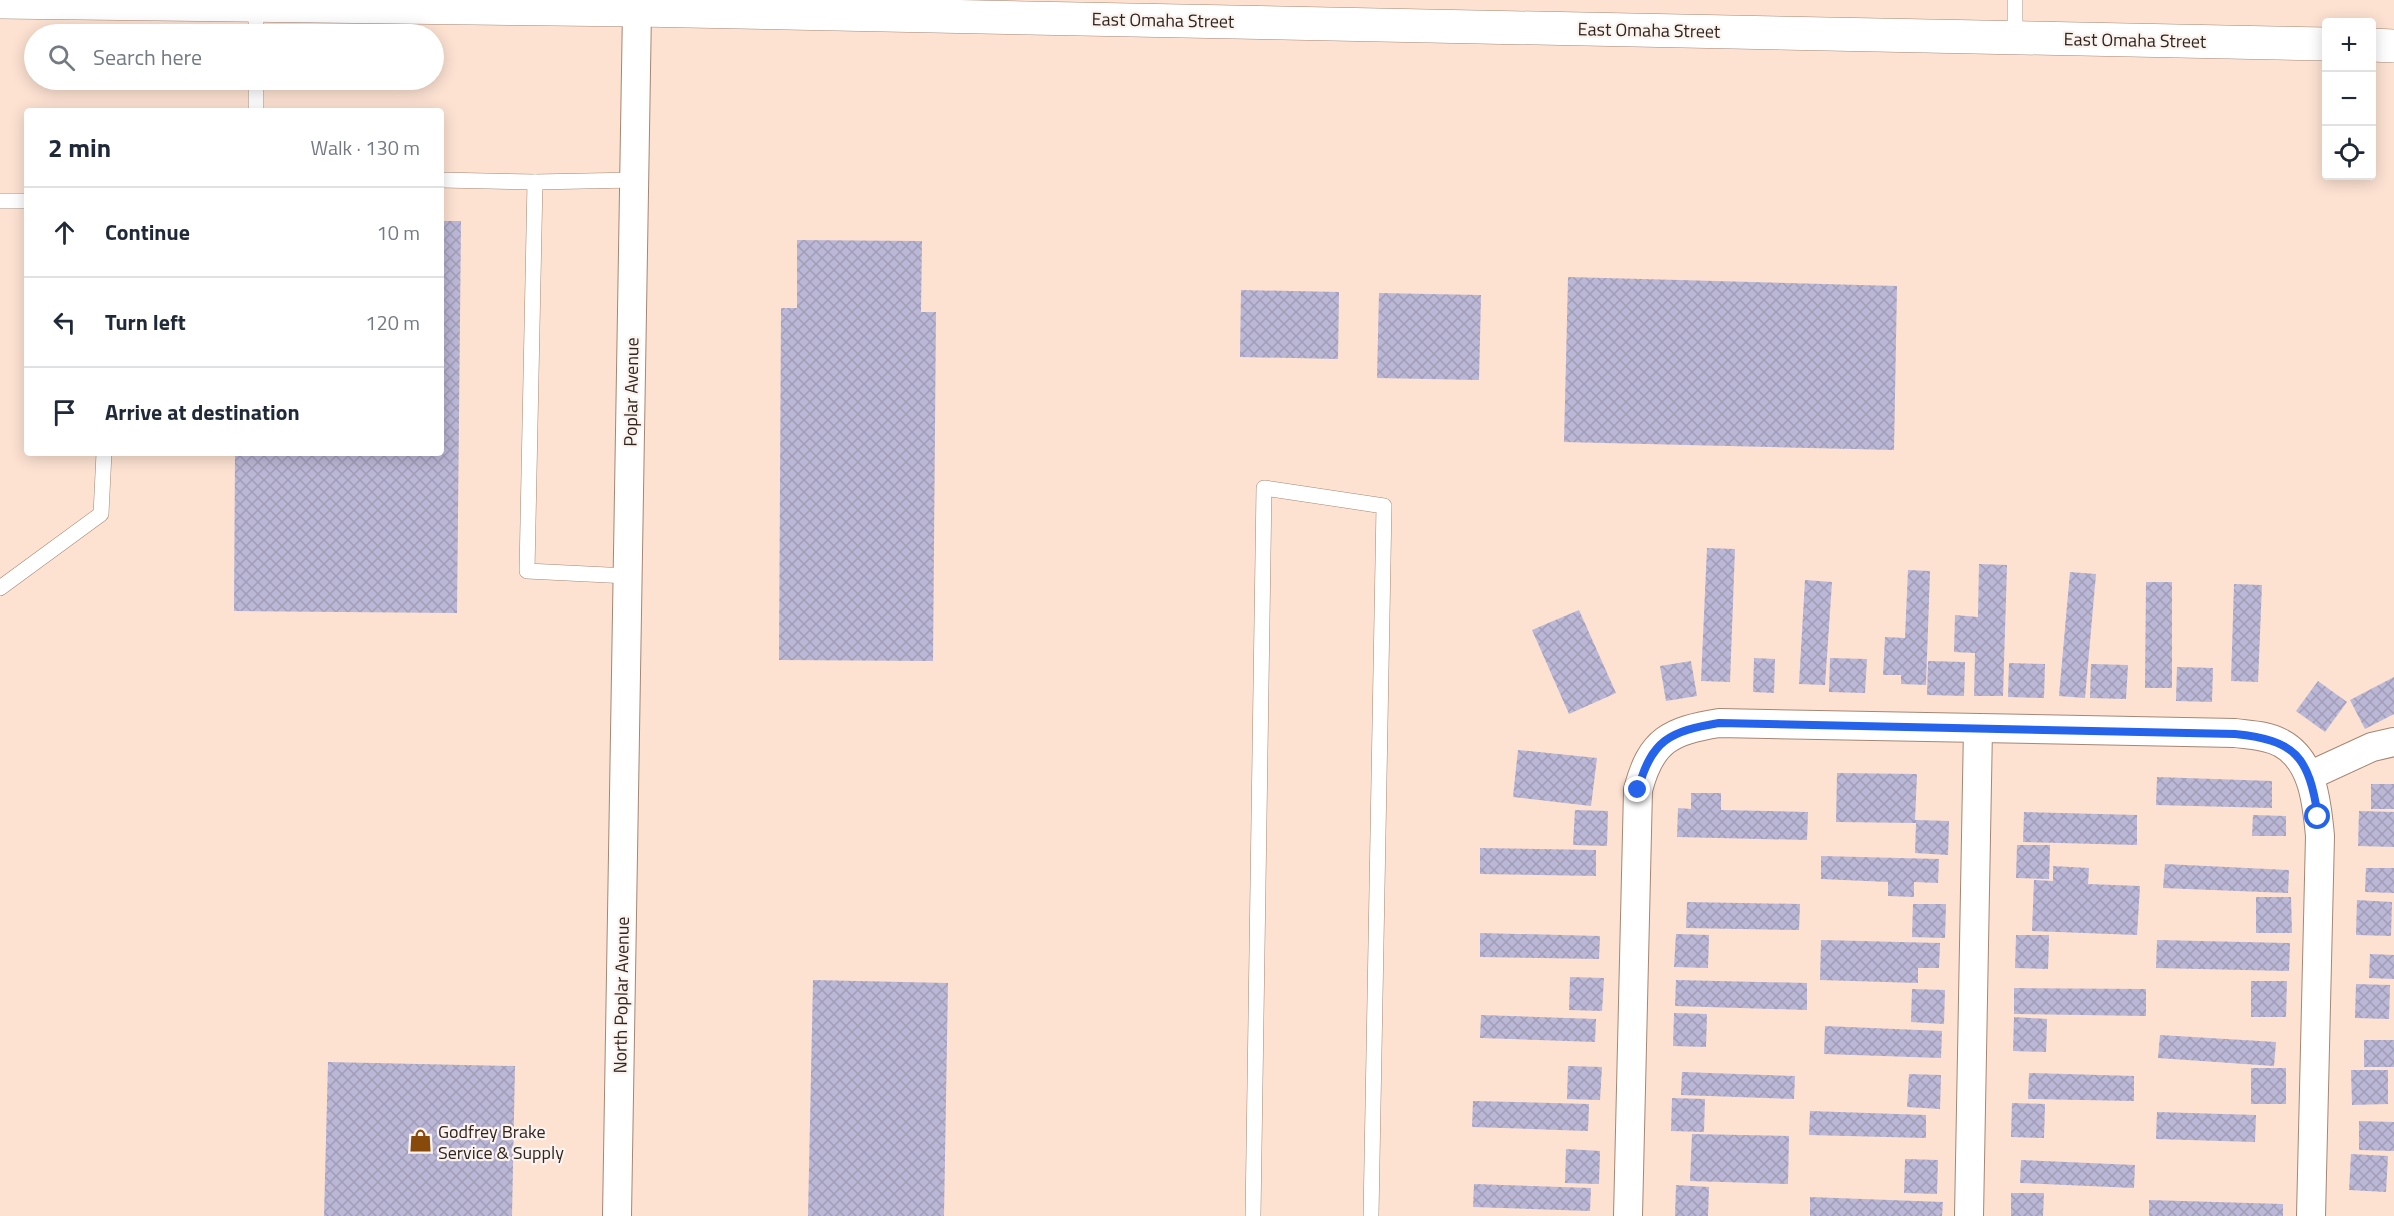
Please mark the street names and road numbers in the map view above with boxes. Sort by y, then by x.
street label: East Omaha Street [1091,5,1235,35]
street label: East Omaha Street [1577,15,1721,45]
street label: East Omaha Street [2063,25,2207,55]
street label: Poplar Avenue [617,337,645,447]
street label: North Poplar Avenue [606,916,636,1074]

